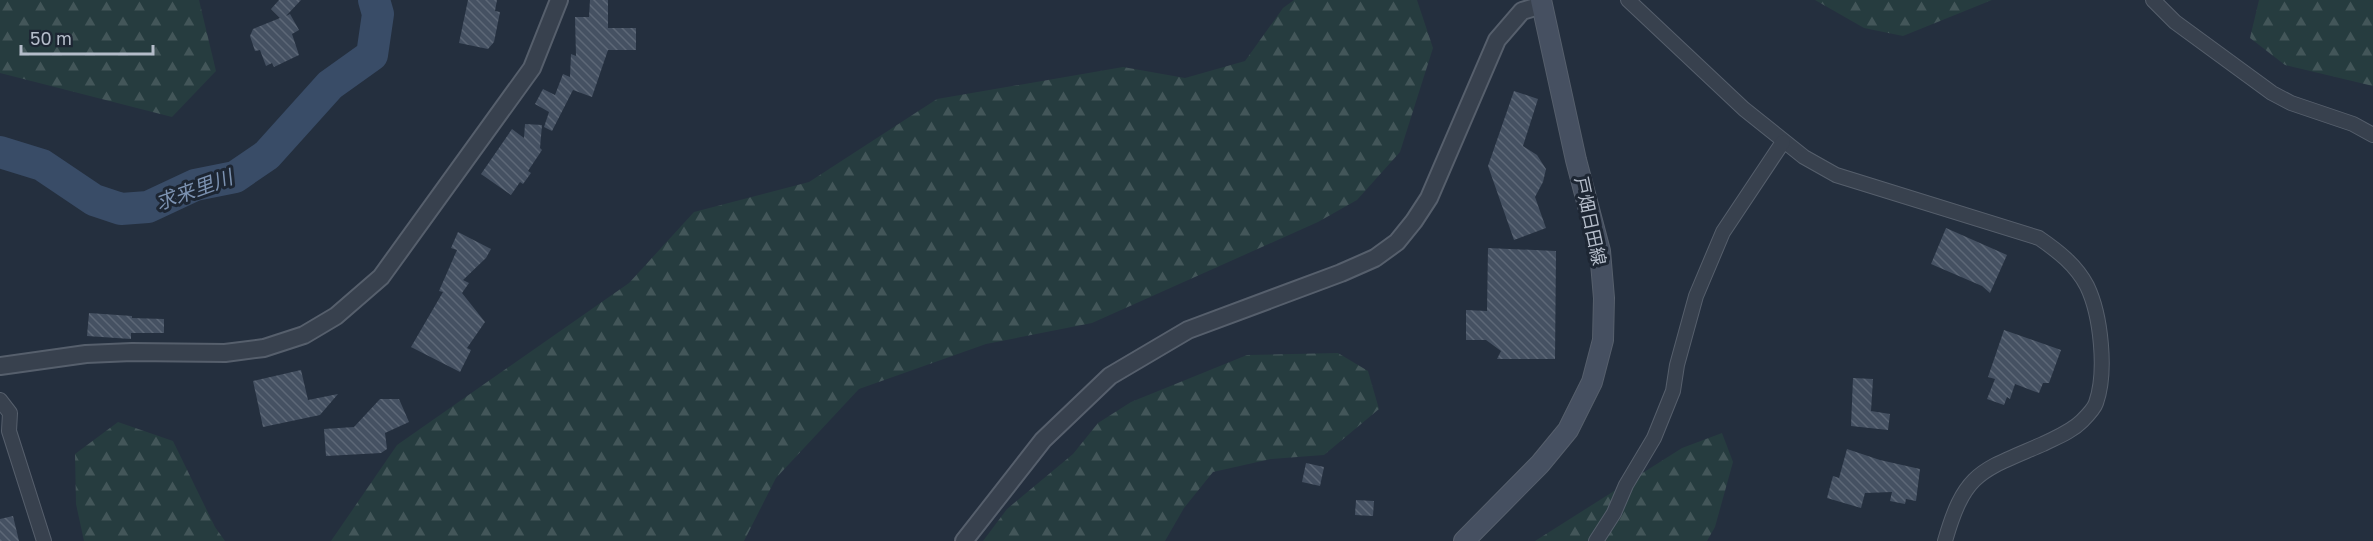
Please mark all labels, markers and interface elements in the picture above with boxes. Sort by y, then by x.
scale bar [21,18,153,56]
text: 50 m [30,27,72,49]
water label: 求来里川 [152,163,237,214]
street label: 戸畑日田線 [1571,174,1611,267]

